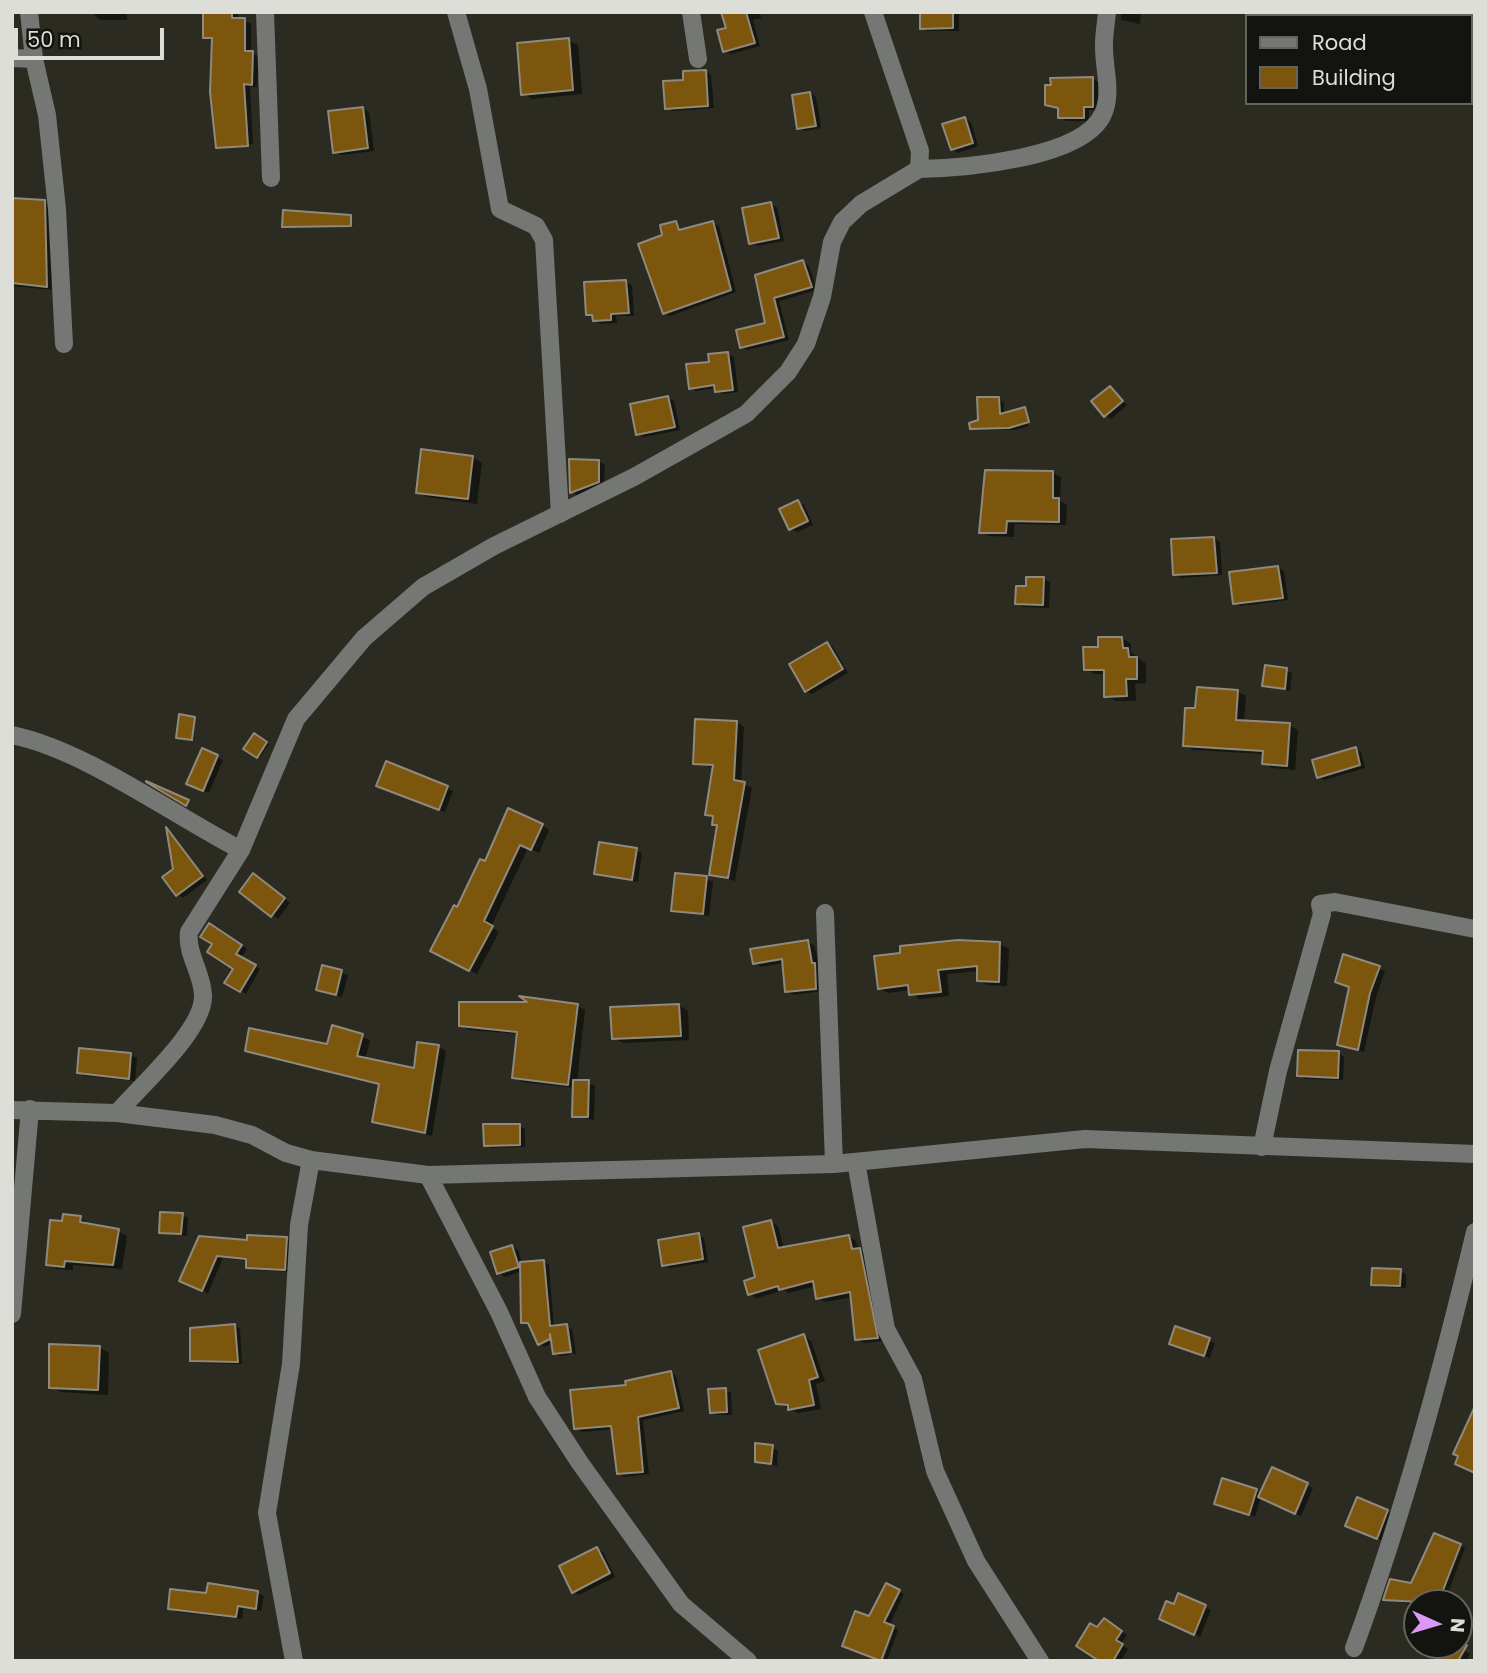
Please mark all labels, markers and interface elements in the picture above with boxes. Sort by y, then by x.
scale bar [18,14,168,58]
legend [1246,14,1473,105]
text: 50 m [27,25,81,54]
text: Road [1312,28,1367,57]
text: Building [1312,63,1396,92]
north arrow [1403,1589,1473,1659]
text: N [1443,1617,1471,1633]

